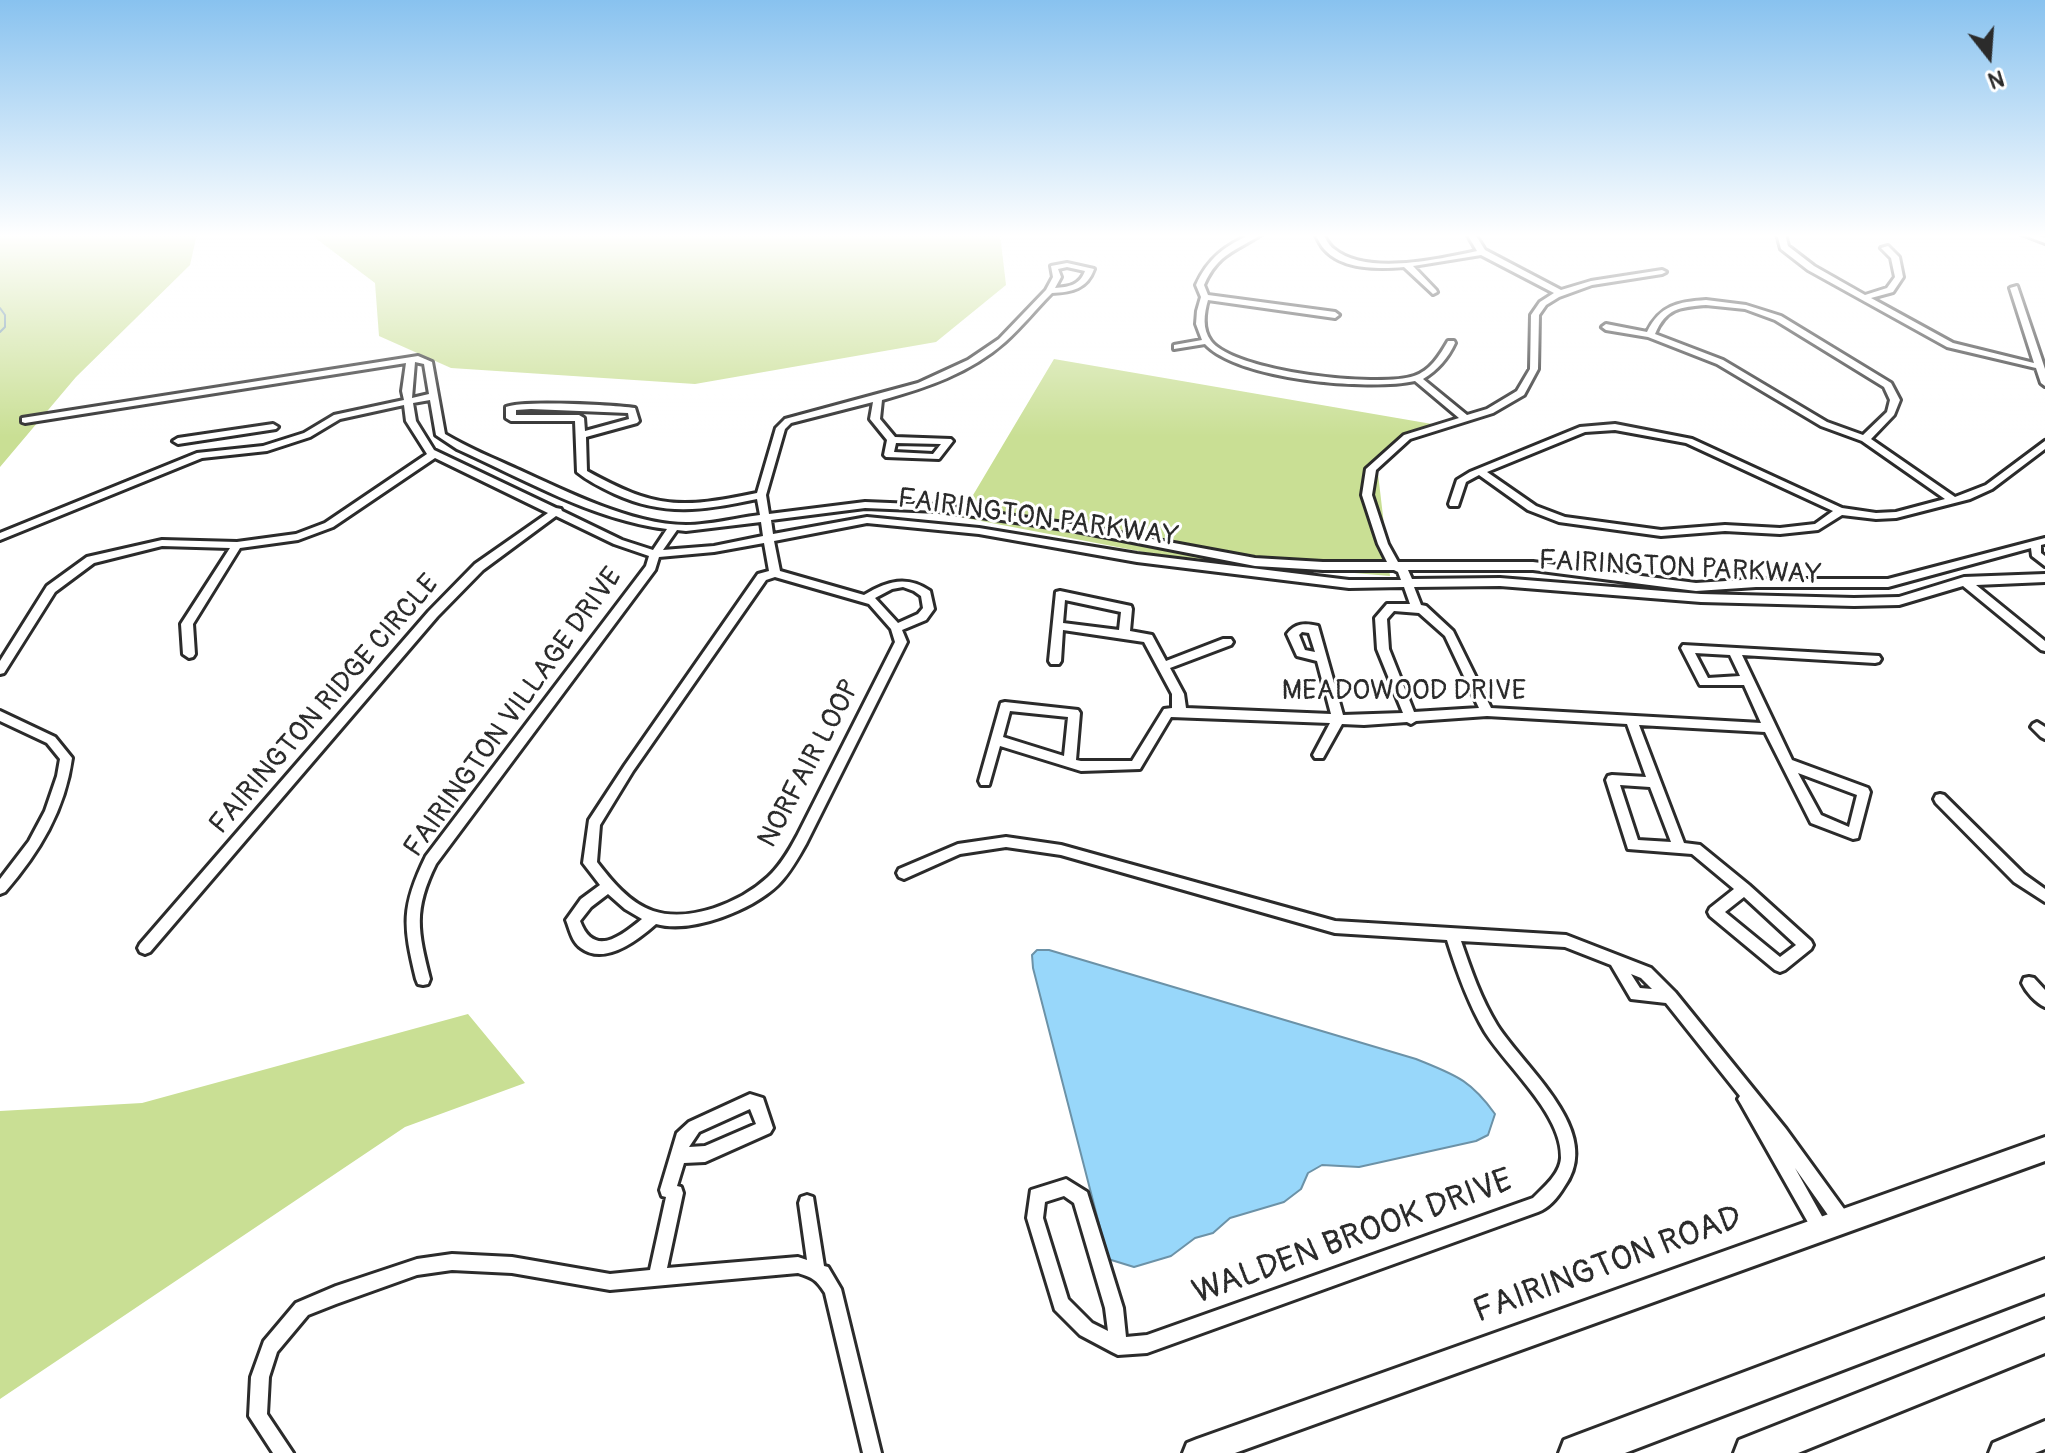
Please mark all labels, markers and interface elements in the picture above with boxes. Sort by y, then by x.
north arrow [1949,16,2029,96]
text: N [1985,63,2007,95]
street label: FAIRINGTON PARKWAY [895,483,1181,555]
street label: FAIRINGTON PARKWAY [1538,545,1822,593]
street label: FAIRINGTON VILLAGE DRIVE [398,562,630,864]
street label: FAIRINGTON RIDGE CIRCLE [203,568,447,842]
street label: NORFAIR LOOP [752,674,868,854]
street label: MEADOWOOD DRIVE [1282,675,1526,709]
street label: WALDEN BROOK DRIVE [1188,1161,1518,1315]
street label: FAIRINGTON ROAD [1468,1199,1748,1333]

